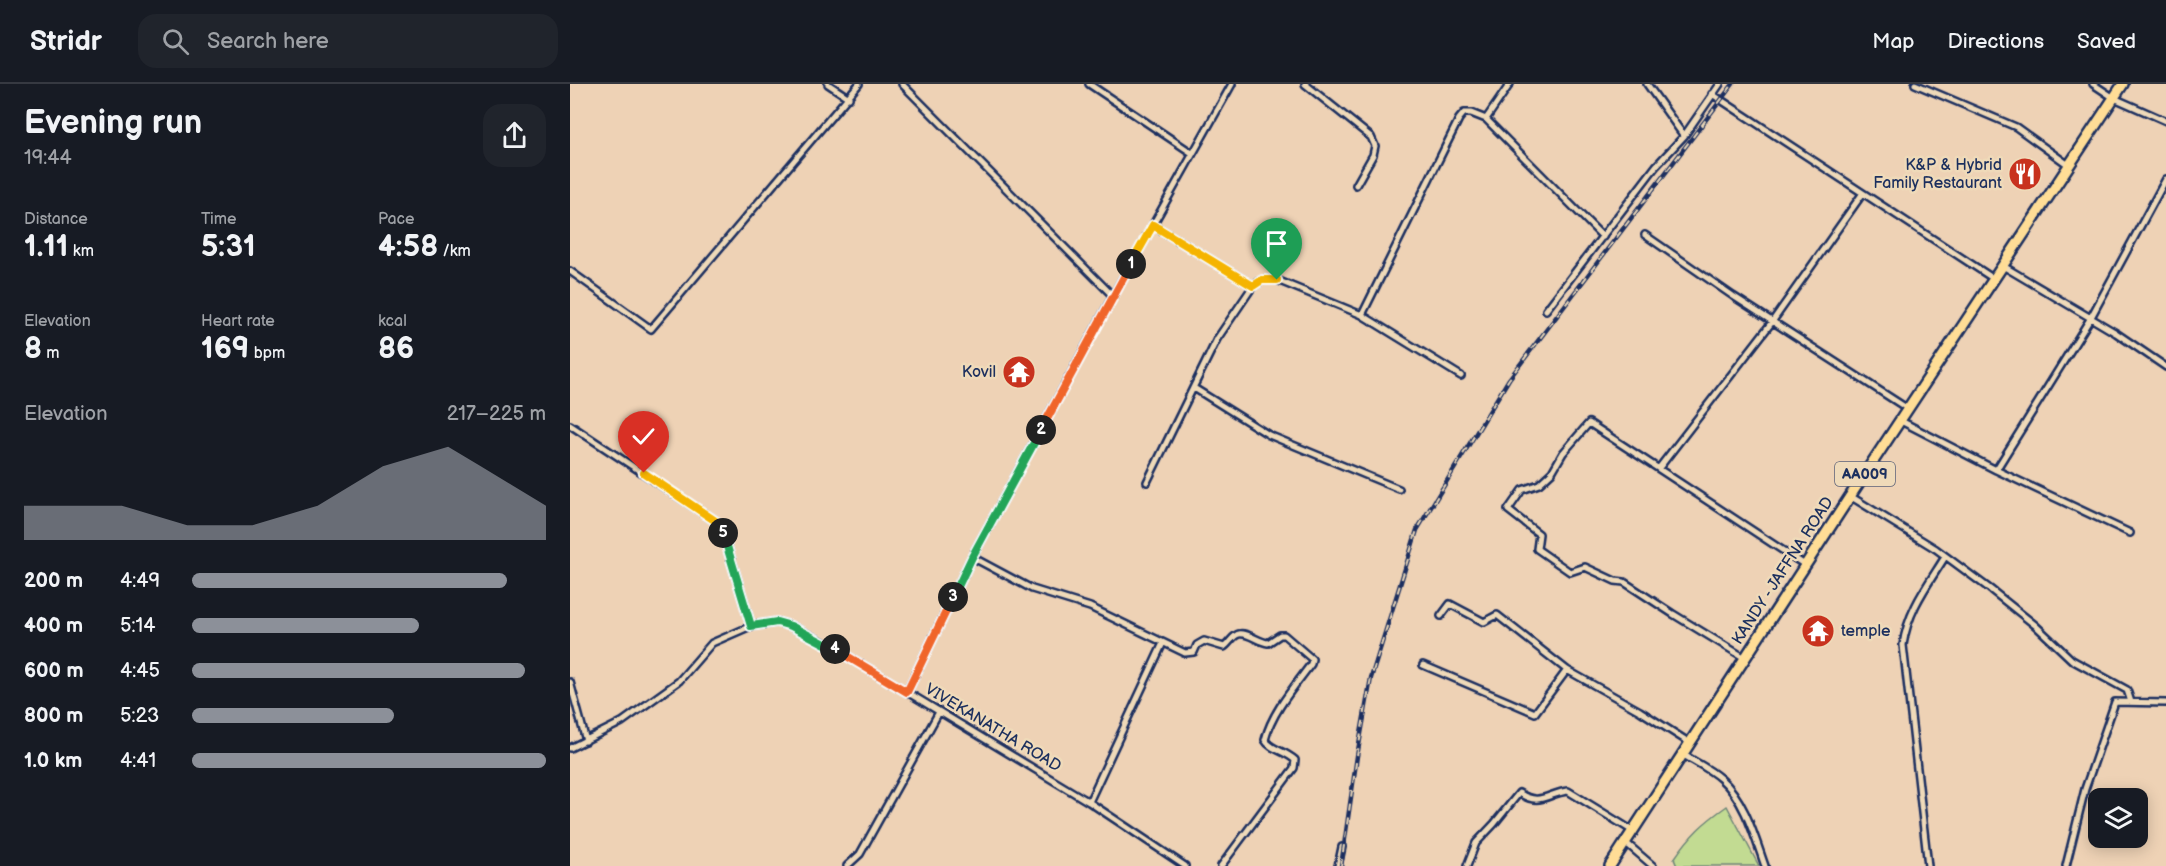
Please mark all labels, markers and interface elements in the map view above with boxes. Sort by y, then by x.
search box [138,14,558,68]
text: Stridr [30,25,102,58]
icon: search [159,25,192,58]
text: Search here [207,28,329,55]
text: Map [1872,29,1915,54]
text: Directions [1948,29,2044,54]
text: Saved [2077,29,2136,54]
text: Evening run [24,103,202,143]
button: share [483,104,546,167]
text: 19:44 [24,146,72,170]
place label: K&P & Hybrid Family Restaurant [1873,156,2002,193]
restaurant icon: K&P & Hybrid Family Restaurant [2007,156,2043,192]
text: Distance [24,210,88,229]
text: Time [201,210,236,229]
text: Pace [378,210,414,229]
pin [1251,218,1302,280]
icon: arrive [1260,227,1293,260]
text: 1.11 [24,229,69,265]
text: 5:31 [201,229,256,265]
text: 4:58 [378,229,438,265]
text: km [69,242,94,261]
text: /km [438,242,471,261]
pin: 1 [1116,249,1146,279]
text: 1 [1128,254,1134,273]
text: Elevation [24,312,91,331]
text: Heart rate [201,312,275,331]
text: kcal [378,312,407,331]
text: 8 [24,331,42,367]
text: 169 [201,331,249,367]
text: 86 [378,331,414,367]
text: m [42,344,60,363]
text: bpm [249,344,285,363]
temple icon: Kovil [1001,354,1037,390]
place label: Kovil [962,363,996,382]
text: Elevation [24,402,107,426]
text: 217–225 m [447,402,546,426]
pin [618,411,669,473]
pin: 2 [1026,415,1056,445]
icon: check [627,420,660,453]
text: 2 [1036,420,1046,439]
road number: AA009 [1835,462,1895,486]
street label: KANDY - JAFFNA ROAD [1728,494,1838,648]
pin: 5 [708,518,738,548]
text: 5 [718,523,728,542]
text: 200 m [24,569,83,593]
text: 4:49 [120,569,160,593]
pin: 3 [938,582,968,612]
text: 3 [948,587,958,606]
temple icon: temple [1800,613,1836,649]
text: 400 m [24,614,83,638]
text: 5:14 [120,614,155,638]
place label: temple [1841,622,1891,641]
pin: 4 [820,634,850,664]
text: 4 [830,639,840,658]
text: 600 m [24,659,84,683]
text: 4:45 [120,659,160,683]
street label: VIVEKANATHA ROAD [921,680,1065,776]
text: 800 m [24,704,83,728]
text: 5:23 [120,704,159,728]
text: 1.0 km [24,749,82,773]
text: 4:41 [120,749,156,773]
map controls [2088,788,2148,848]
button: layers [2088,788,2148,848]

